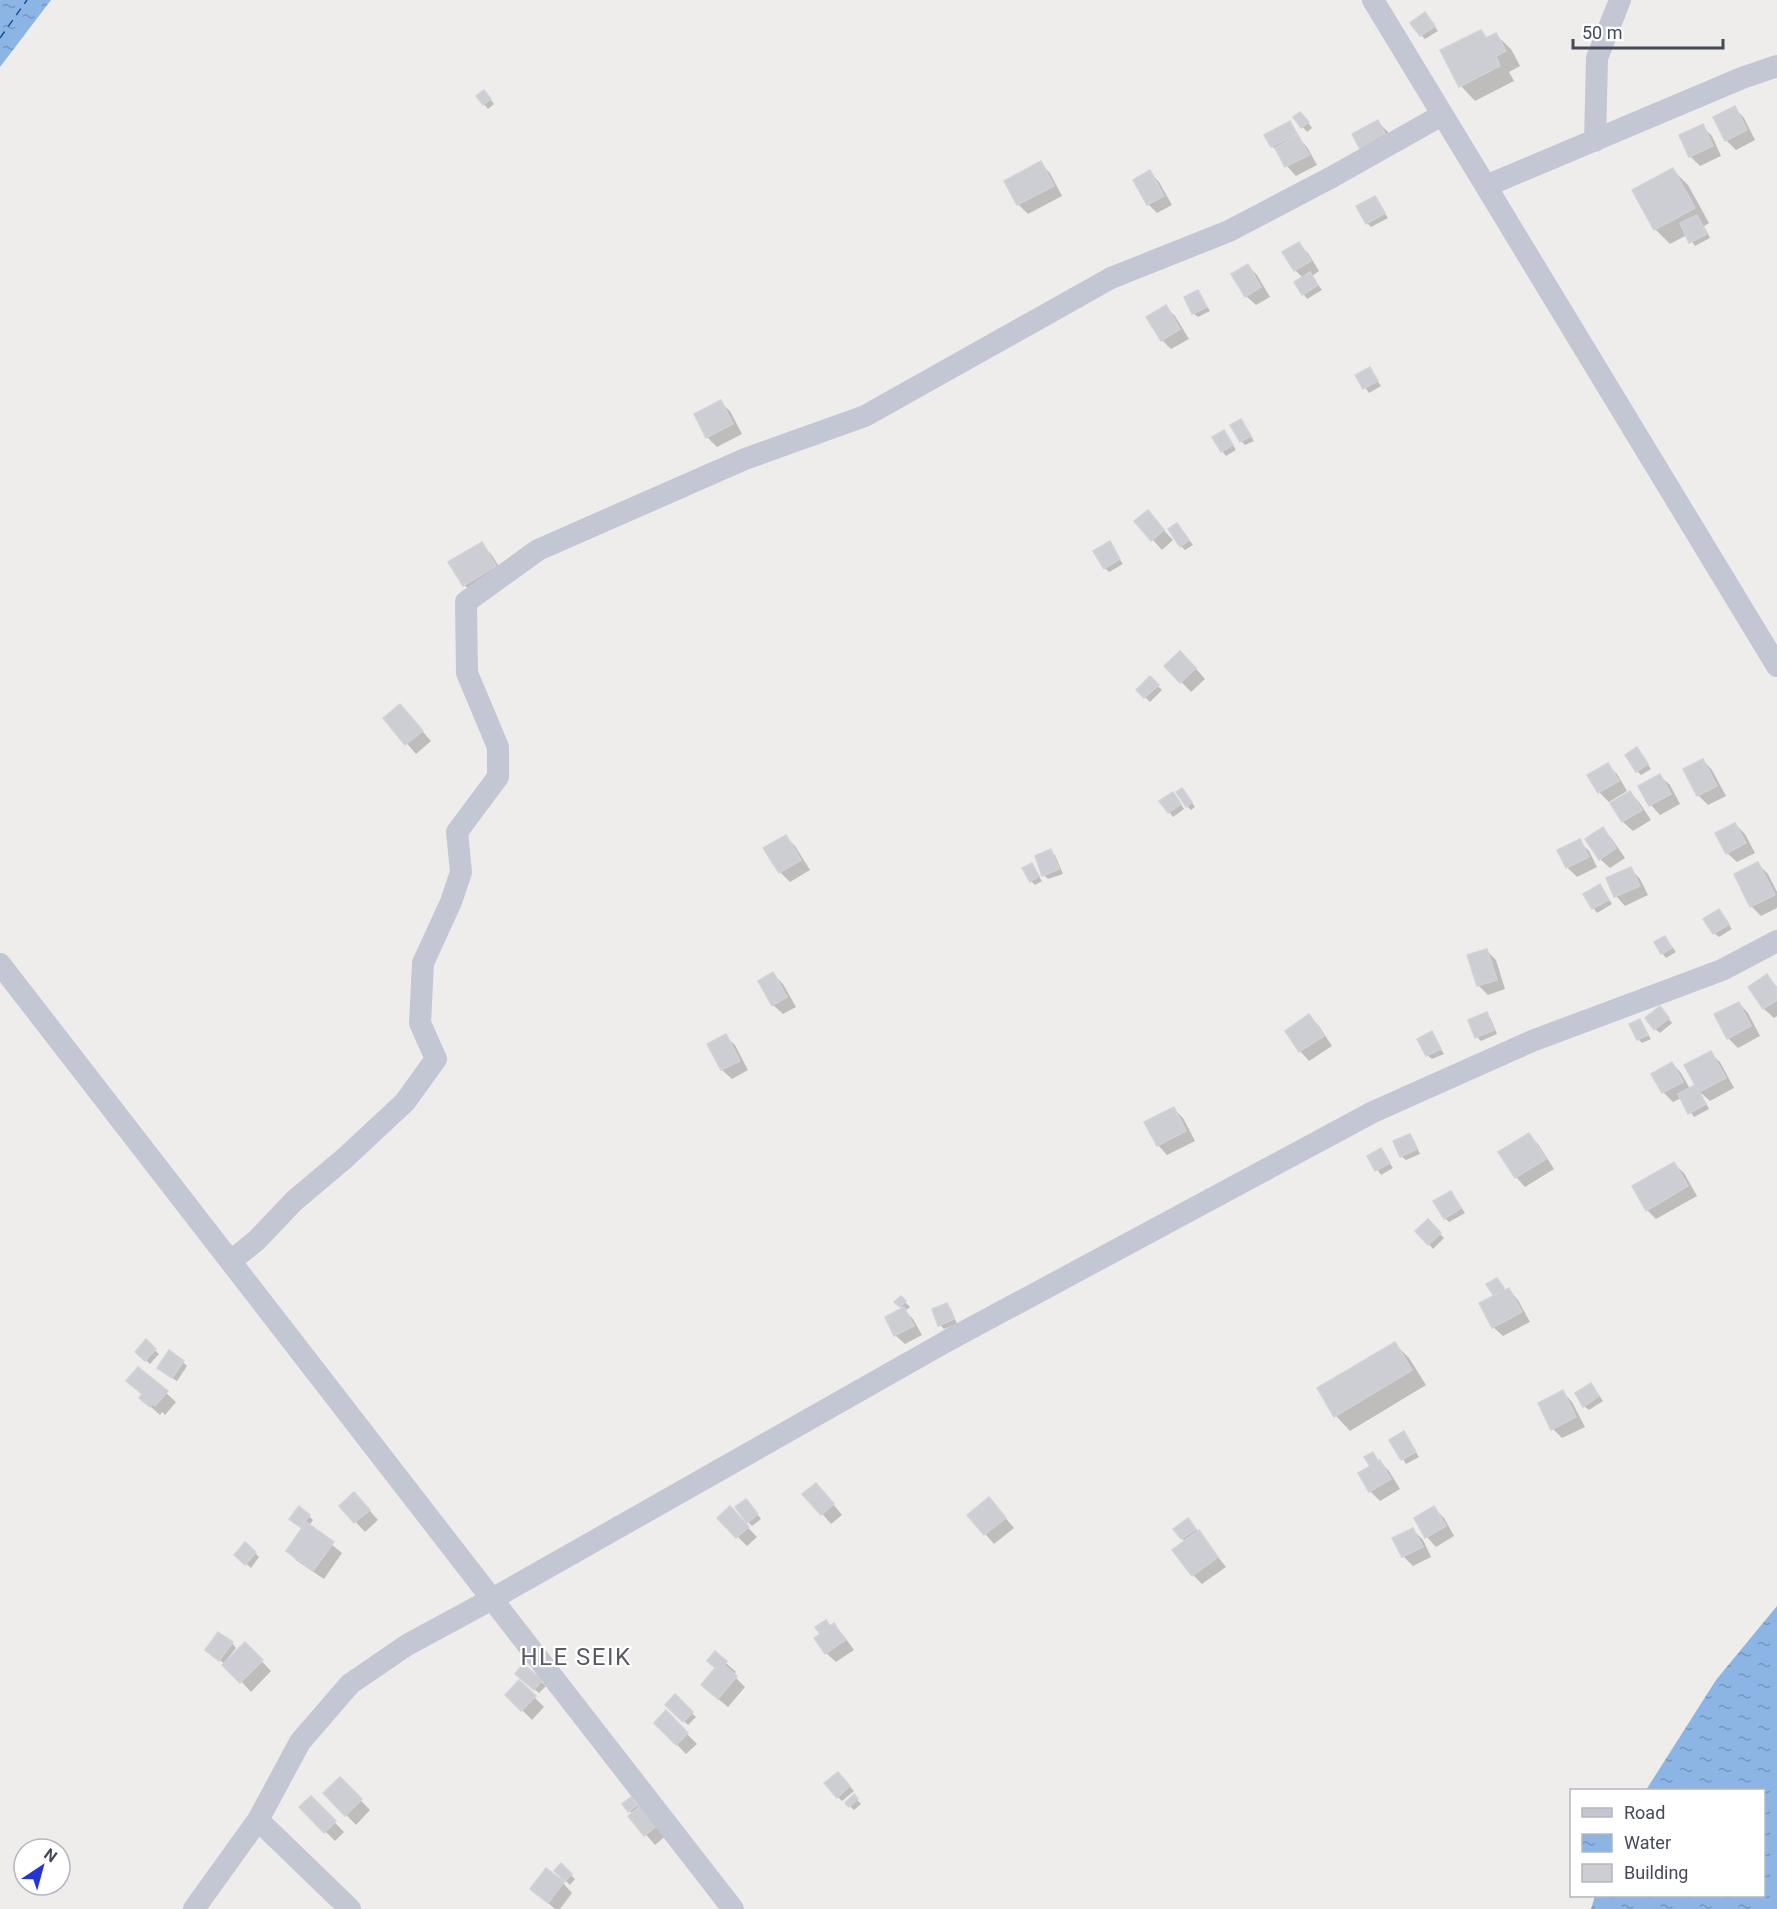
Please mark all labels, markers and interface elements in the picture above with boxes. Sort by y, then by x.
scale bar [1573,12,1723,50]
text: 50 m [1582,22,1622,43]
district label: HLE SEIK [520,1643,632,1671]
legend [1570,1789,1765,1897]
text: Road [1624,1802,1665,1823]
text: Water [1624,1832,1671,1853]
north arrow [12,1837,72,1897]
text: N [40,1844,61,1866]
text: Building [1624,1862,1688,1883]

